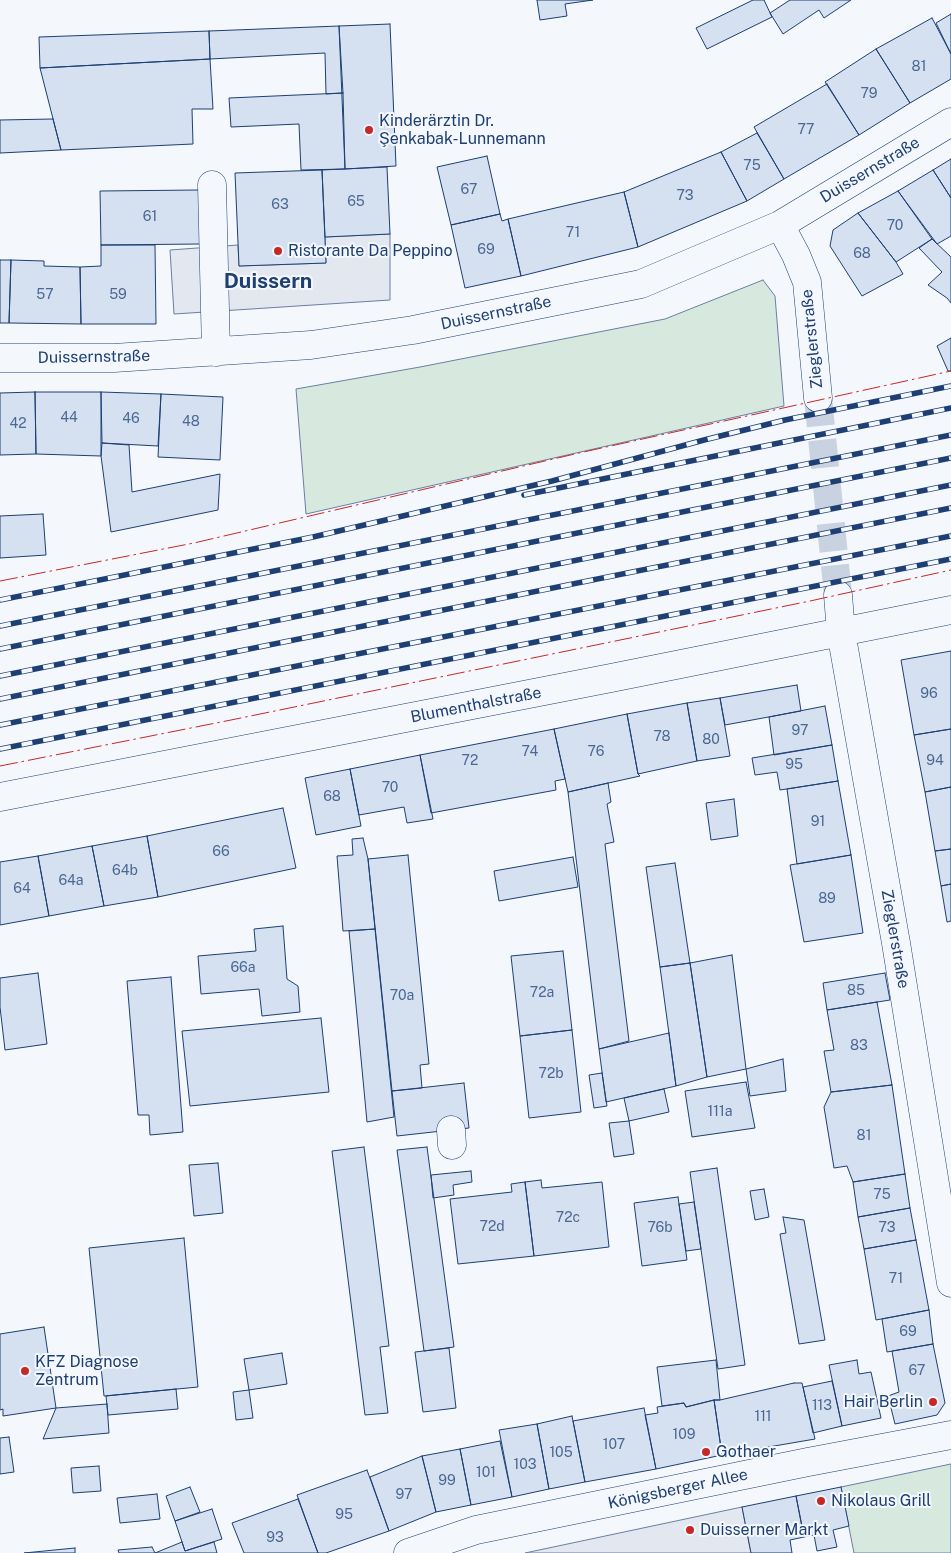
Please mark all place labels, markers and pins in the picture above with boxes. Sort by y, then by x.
place label: Kinderärztin Dr. Şenkabak-Lunnemann [379,111,546,149]
marker: Kinderärztin Dr. Şenkabak-Lunnemann [363,124,375,136]
place label: Ristorante Da Peppino [288,241,453,261]
marker: Ristorante Da Peppino [272,245,284,257]
place label: KFZ Diagnose Zentrum [35,1352,139,1390]
marker: KFZ Diagnose Zentrum [19,1365,31,1377]
place label: Hair Berlin [844,1392,923,1412]
marker: Hair Berlin [927,1396,939,1408]
place label: Gothaer [716,1442,776,1462]
marker: Gothaer [700,1446,712,1458]
place label: Nikolaus Grill [831,1491,931,1511]
marker: Nikolaus Grill [815,1495,827,1507]
place label: Duisserner Markt [700,1520,829,1540]
marker: Duisserner Markt [684,1524,696,1536]

